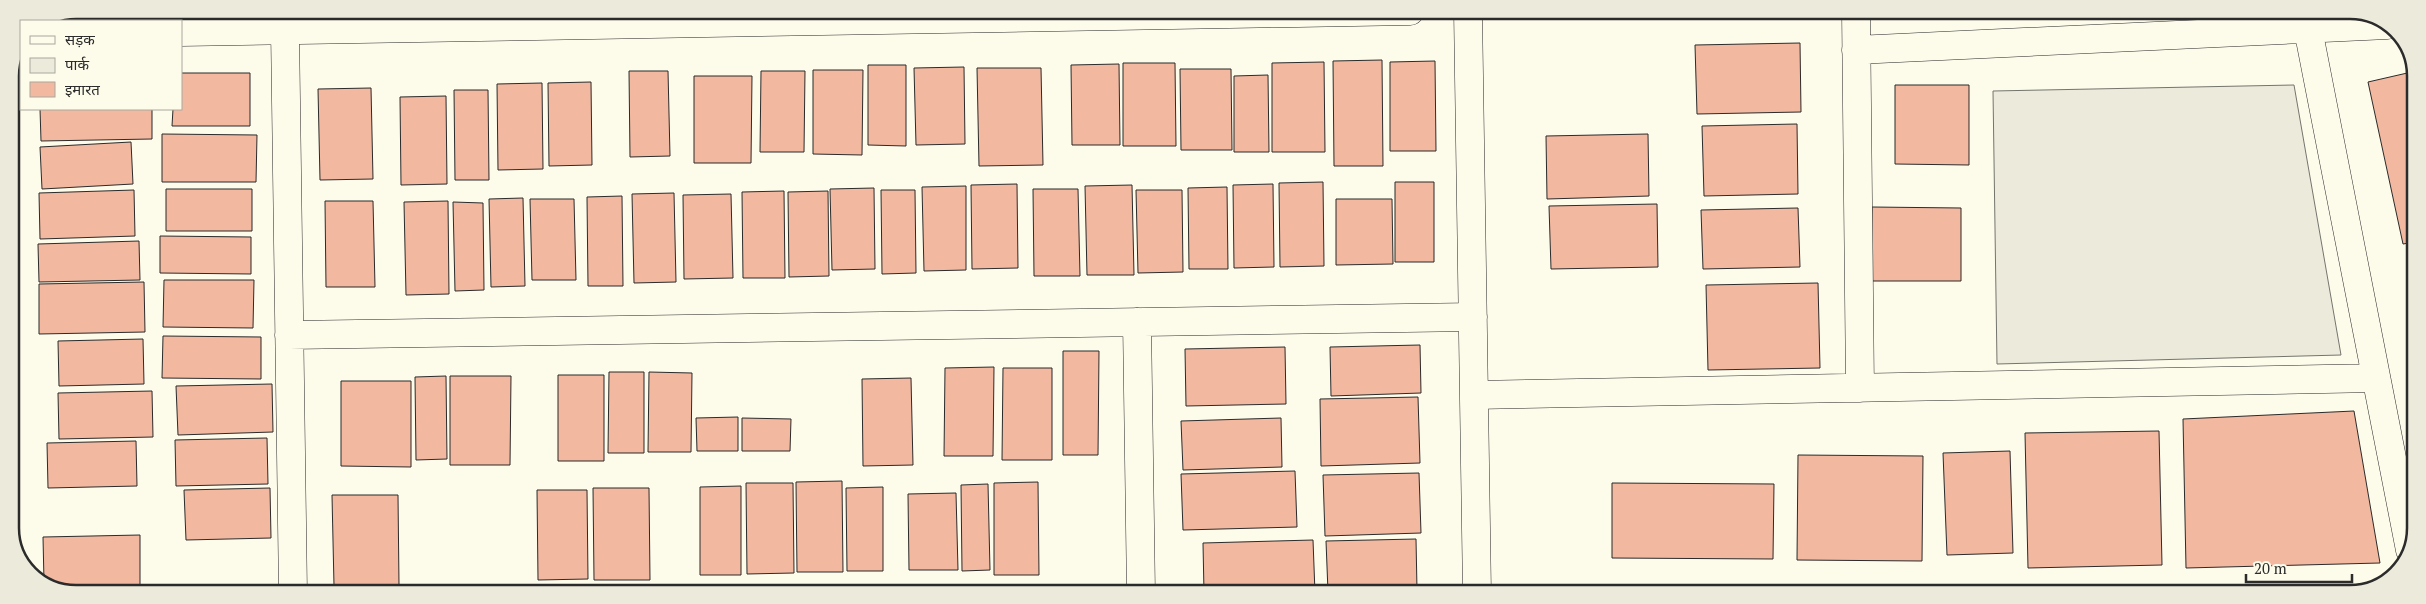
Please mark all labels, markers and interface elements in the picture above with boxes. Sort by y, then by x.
legend [20,20,182,110]
text: सड़क [65,29,95,49]
text: पार्क [65,54,89,74]
text: इमारत [65,79,100,99]
scale bar [2246,552,2352,584]
text: 20 m [2254,558,2287,578]

